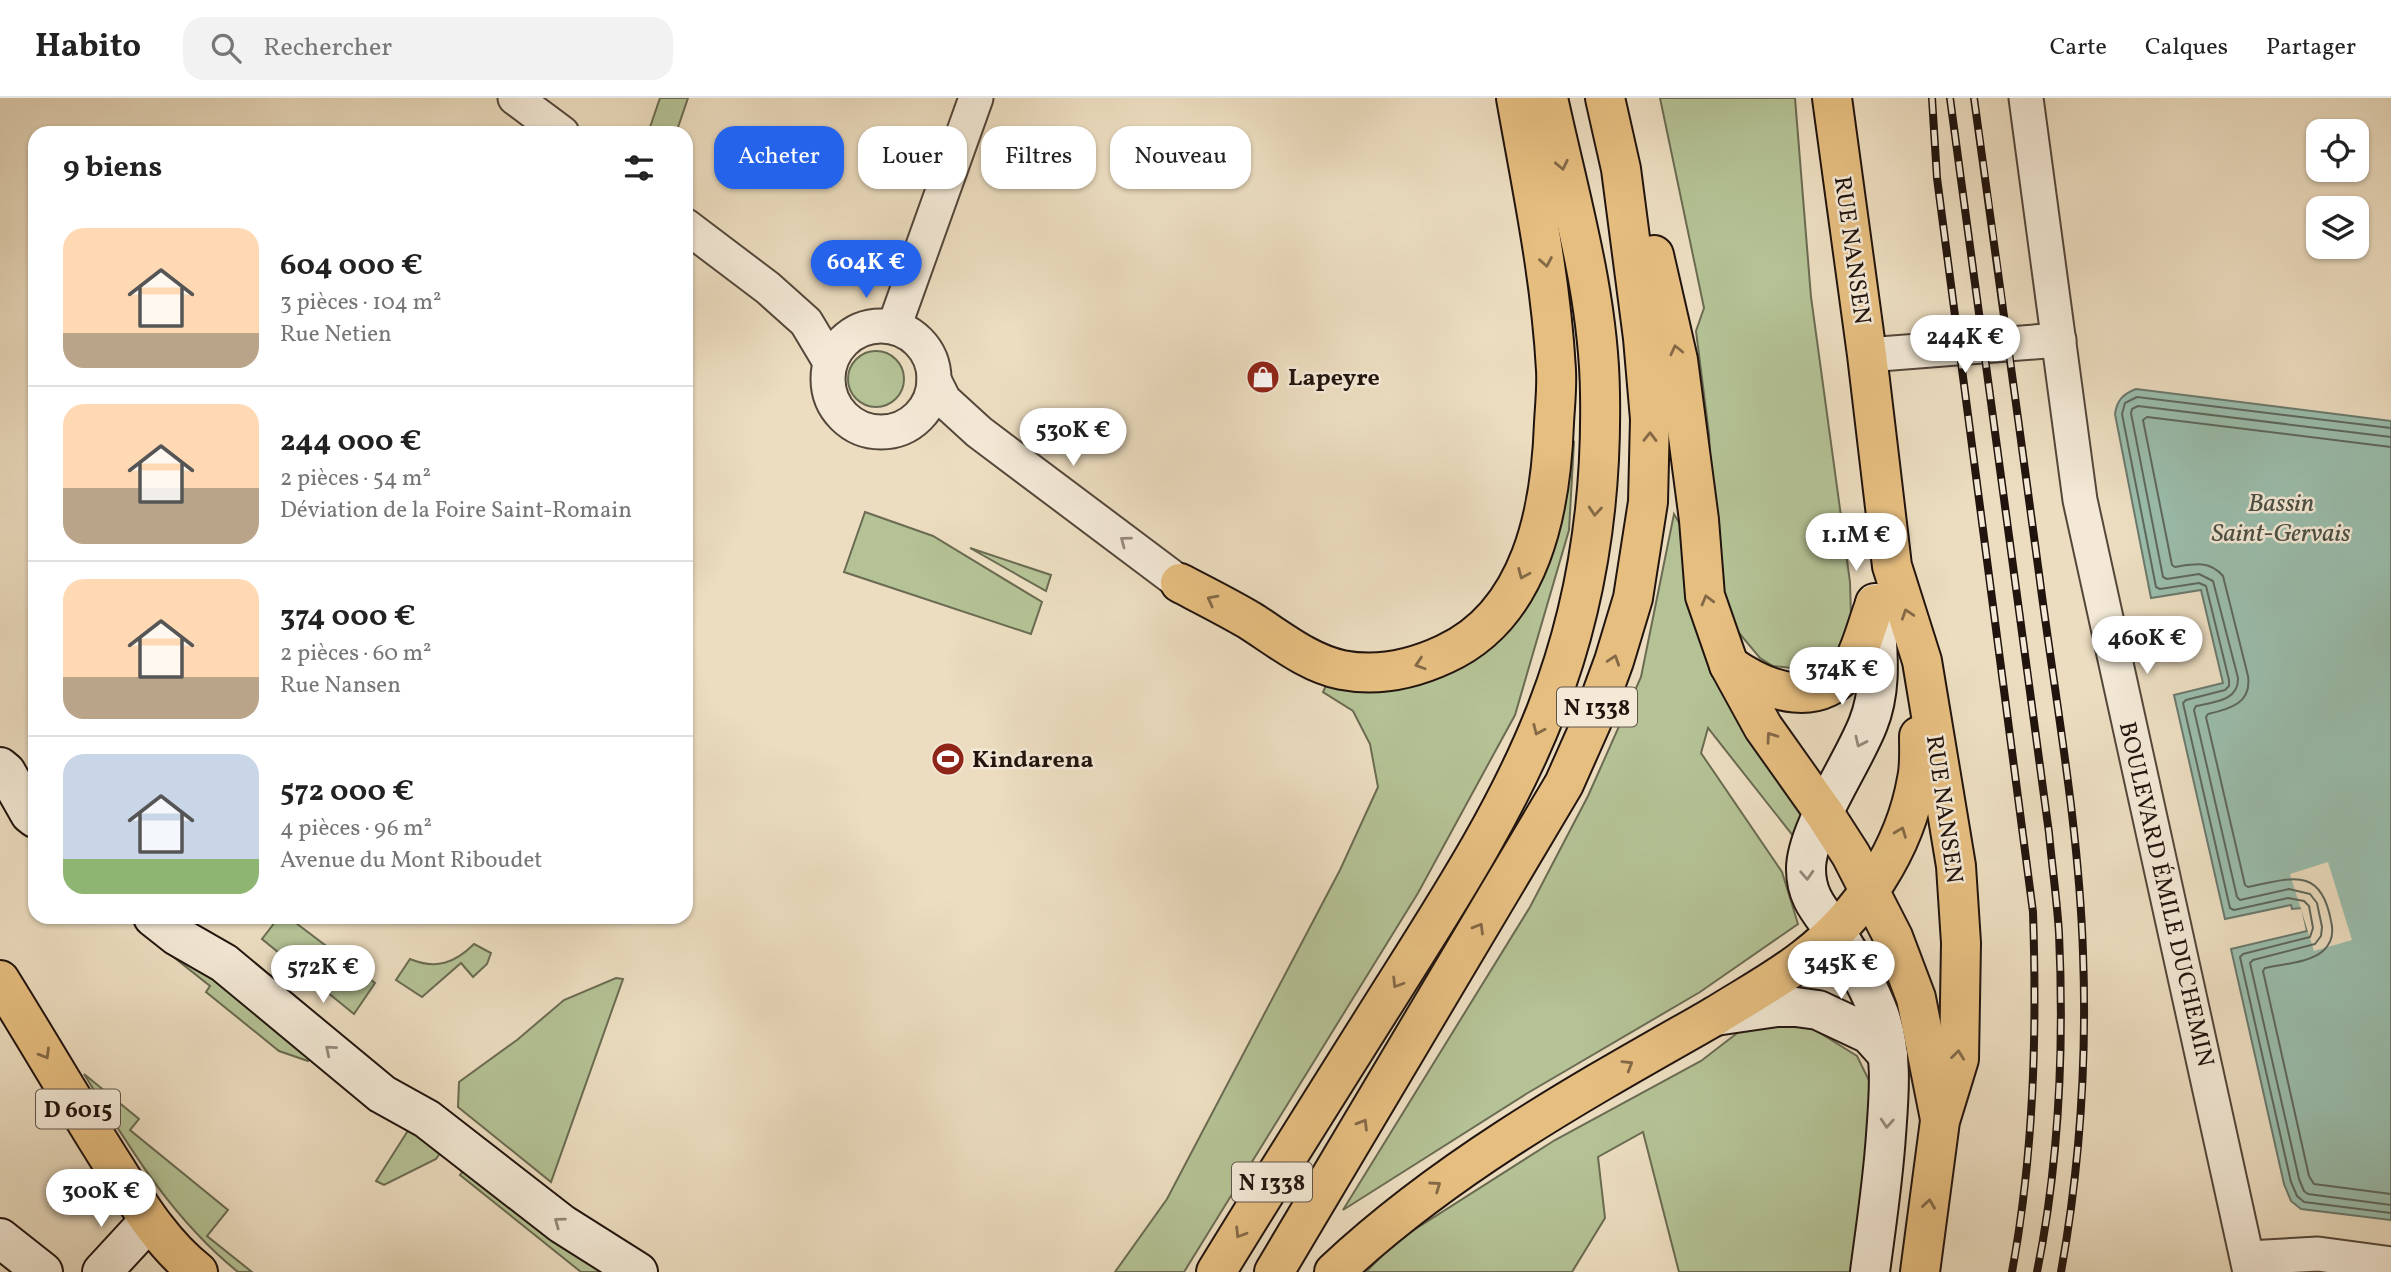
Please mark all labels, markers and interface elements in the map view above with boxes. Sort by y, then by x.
search box [183,17,673,80]
text: Habito [35,25,141,71]
icon: search [207,29,245,67]
text: Rechercher [263,30,392,66]
text: Carte [2050,31,2107,65]
text: Calques [2145,31,2228,65]
text: Partager [2266,31,2356,65]
map controls [2306,119,2369,259]
button: locate [2306,119,2369,182]
chip: Acheter [714,126,844,189]
chip: Louer [858,126,967,189]
chip: Filtres [981,126,1096,189]
chip: Nouveau [1110,126,1251,189]
text: 9 biens [63,147,162,189]
icon: filters [620,149,658,187]
one-way arrow [1554,159,1569,171]
street label: RUE NANSEN [1824,174,1878,327]
button: layers [2306,196,2369,259]
pin: 604K € [809,240,923,300]
text: 604 000 € [280,245,423,287]
text: 604K € [827,247,905,279]
icon: home [119,256,203,340]
one-way arrow [1538,256,1553,268]
text: 3 pièces · 104 m² [280,287,442,319]
pin: 244K € [1908,316,2022,375]
text: Rue Netien [280,319,392,351]
text: 244K € [1926,322,2004,354]
one-way arrow [1670,344,1684,356]
shop icon: Lapeyre [1244,358,1282,396]
place label: Lapeyre [1288,362,1380,396]
pin: 530K € [1016,408,1130,468]
text: 530K € [1036,415,1110,447]
text: 244 000 € [280,421,422,463]
one-way arrow [1642,431,1657,442]
icon: home [119,432,203,516]
text: 2 pièces · 54 m² [280,463,431,495]
water label: Bassin Saint-Gervais [2211,486,2351,552]
text: Déviation de la Foire Saint-Romain [280,495,632,527]
one-way arrow [1587,505,1602,517]
pin: 1.1M € [1799,514,1913,573]
text: 1.1M € [1822,520,1890,552]
one-way arrow [1120,537,1133,550]
one-way arrow [1518,567,1532,579]
one-way arrow [1701,594,1715,606]
one-way arrow [1207,595,1219,608]
text: 374 000 € [280,596,416,638]
icon: home [119,607,203,691]
one-way arrow [1901,608,1915,620]
pin: 460K € [2090,616,2204,676]
text: 460K € [2108,623,2186,655]
text: 2 pièces · 60 m² [280,638,432,670]
pin: 374K € [1785,648,1899,707]
one-way arrow [1606,654,1620,667]
text: 374K € [1805,654,1879,686]
one-way arrow [1415,656,1427,670]
text: Rue Nansen [280,670,401,702]
road number: N 1338 [1557,688,1637,726]
street label: BOULEVARD ÉMILE DUCHEMIN [2109,718,2221,1070]
one-way arrow [1532,723,1546,735]
one-way arrow [1767,732,1779,745]
street label: RUE NANSEN [1916,733,1970,886]
one-way arrow [1854,735,1868,747]
sports icon: Kindarena [929,740,967,778]
place label: Kindarena [972,744,1094,778]
text: 572 000 € [280,771,414,813]
icon: home [119,782,203,866]
text: 4 pièces · 96 m² [280,813,432,845]
one-way arrow [1893,826,1907,838]
text: Avenue du Mont Riboudet [280,845,542,877]
one-way arrow [1799,870,1814,881]
one-way arrow [1471,923,1484,935]
pin: 345K € [1784,942,1898,1001]
pin: 572K € [266,946,380,1005]
text: 345K € [1804,948,1878,980]
text: 572K € [287,952,359,984]
one-way arrow [1392,976,1405,989]
one-way arrow [36,1046,49,1059]
one-way arrow [325,1046,338,1058]
one-way arrow [1951,1049,1966,1061]
one-way arrow [1621,1061,1634,1074]
road number: D 6015 [36,1090,120,1128]
one-way arrow [1880,1118,1895,1129]
one-way arrow [1355,1119,1368,1132]
road number: N 1338 [1232,1162,1312,1202]
pin: 300K € [44,1170,158,1229]
text: 300K € [62,1176,140,1208]
one-way arrow [1428,1182,1441,1194]
one-way arrow [1921,1199,1936,1210]
one-way arrow [554,1218,567,1230]
one-way arrow [1235,1226,1248,1239]

